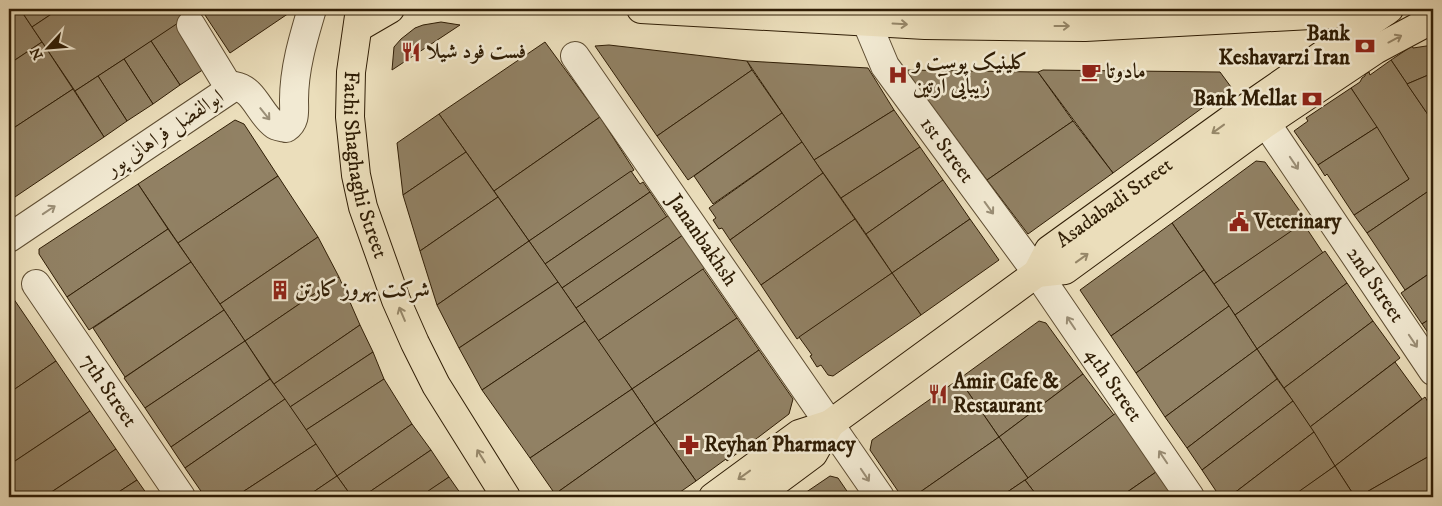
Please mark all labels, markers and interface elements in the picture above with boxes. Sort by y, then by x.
one-way arrow [891,20,907,29]
one-way arrow [1054,21,1070,31]
place label: Bank Keshavarzi Iran [1219,21,1351,71]
north arrow [22,22,72,72]
one-way arrow [1388,34,1403,44]
bank icon: Bank Keshavarzi Iran [1354,35,1376,57]
place label: فست فود شیلا [426,39,526,65]
restaurant icon: فست فود شیلا [400,41,422,63]
text: N [26,44,48,62]
place label: کلینیک پوست و زیبایی آرتین [911,50,1028,100]
place label: مادوتا [1106,59,1146,85]
cafe icon: مادوتا [1080,61,1102,83]
hospital icon: کلینیک پوست و زیبایی آرتین [887,64,909,86]
street label: Fathi Shaghaghi Street [337,71,393,262]
street label: ابوالفضل فراهانی پور [99,84,230,184]
place label: Bank Mellat [1193,86,1297,112]
bank icon: Bank Mellat [1301,88,1323,110]
one-way arrow [260,107,271,120]
street label: 1st Street [914,112,980,189]
one-way arrow [1211,124,1225,134]
street label: Asadabadi Street [1051,152,1178,254]
one-way arrow [1288,156,1299,170]
street label: Jananbakhsh [660,188,743,291]
one-way arrow [984,201,995,214]
one-way arrow [42,205,56,216]
place label: Veterinary [1253,209,1342,235]
public building icon: Veterinary [1228,211,1250,233]
street label: 2nd Street [1340,242,1410,328]
one-way arrow [1075,253,1089,263]
place label: شرکت بهروز کارتن [295,277,430,303]
building icon: شرکت بهروز کارتن [269,279,291,301]
one-way arrow [397,307,407,322]
one-way arrow [1066,316,1076,330]
one-way arrow [1409,334,1419,348]
street label: 4th Street [1079,343,1148,427]
street label: 7th Street [74,349,143,433]
place label: Amir Cafe & Restaurant [952,369,1059,419]
restaurant icon: Amir Cafe & Restaurant [927,383,949,405]
place label: Reyhan Pharmacy [704,432,856,458]
pharmacy icon: Reyhan Pharmacy [678,434,700,456]
one-way arrow [475,449,485,463]
one-way arrow [1158,450,1168,464]
one-way arrow [860,468,870,482]
one-way arrow [738,469,751,480]

